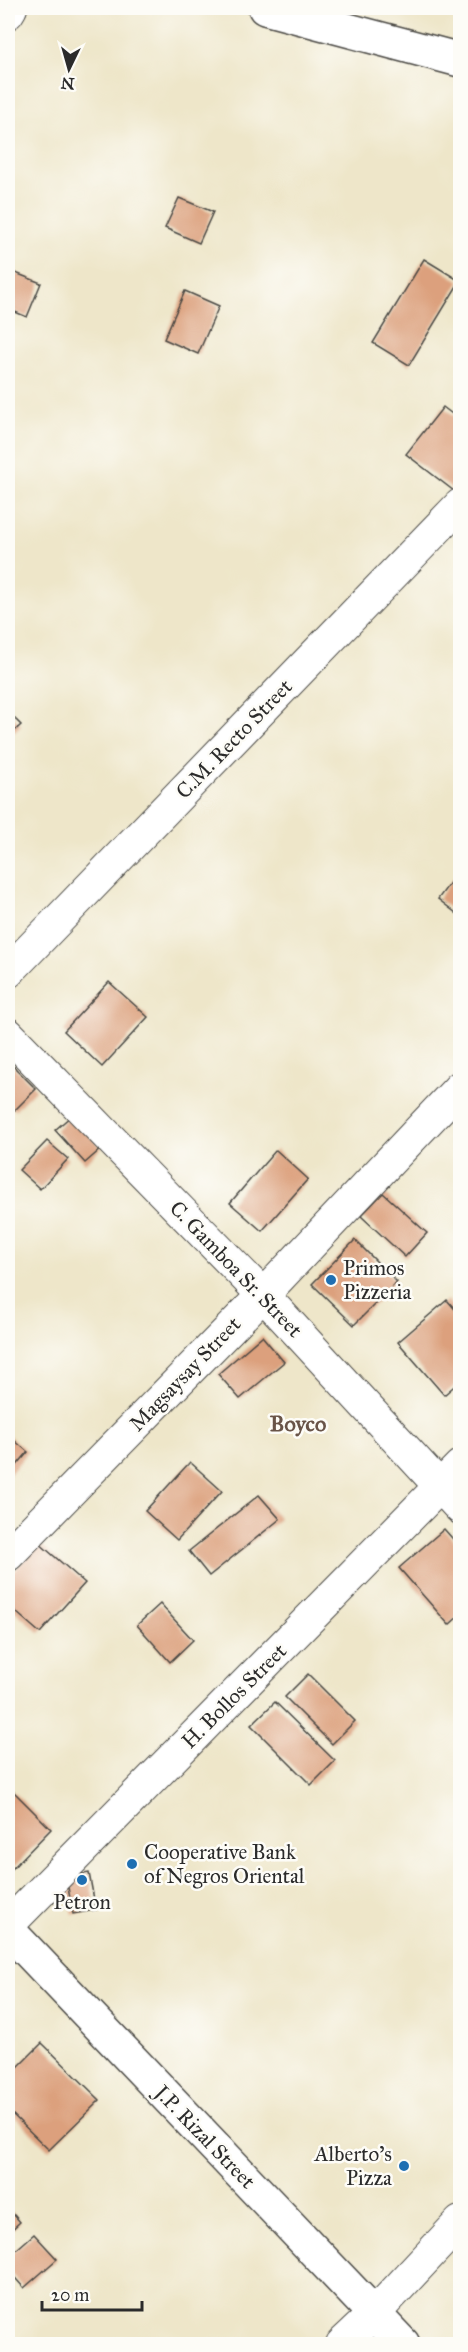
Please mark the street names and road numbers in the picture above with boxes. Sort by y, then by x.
street label: C.M. Recto Street [170,673,298,804]
street label: C. Gamboa Sr. Street [164,1195,308,1343]
street label: Magsaysay Street [124,1311,247,1437]
street label: H. Bollos Street [176,1638,292,1754]
street label: J.P. Rizal Street [148,2078,261,2195]

